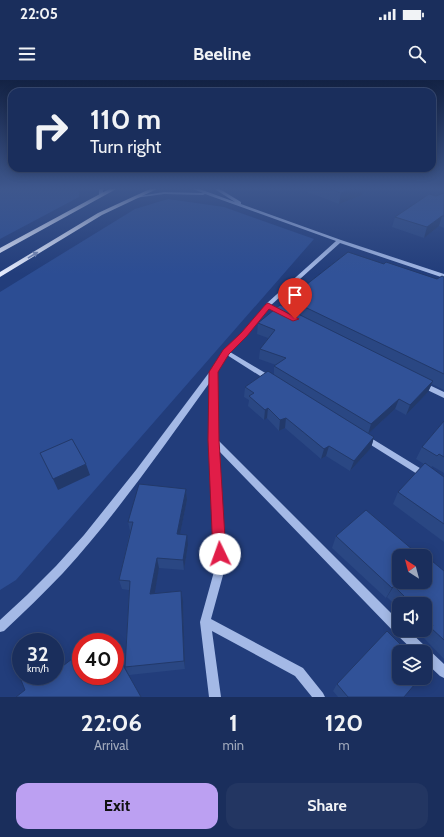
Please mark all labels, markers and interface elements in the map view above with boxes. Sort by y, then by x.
text: 22:05 [20,5,58,23]
icon: menu [16,43,38,65]
text: Beeline [193,43,251,65]
icon: search [406,43,428,65]
text: 110 m [90,102,161,136]
icon: right [24,104,76,156]
text: Turn right [90,136,161,158]
one-way arrow [27,251,39,258]
pin [278,278,312,319]
icon: arrive [284,284,306,306]
position arrow [199,533,241,575]
north arrow [392,549,432,589]
map controls [392,549,432,685]
button: sound [392,597,432,637]
speed limit sign: 40 [72,633,124,685]
text: 32 [27,642,49,666]
button: layers [392,645,432,685]
text: km/h [27,662,49,675]
text: 22:06 [81,708,142,737]
text: 1 [229,708,238,737]
text: 120 [325,708,363,737]
text: Arrival [94,737,129,753]
text: min [223,737,244,753]
text: m [338,737,350,753]
button: Exit [16,783,218,829]
button: Share [226,783,428,829]

